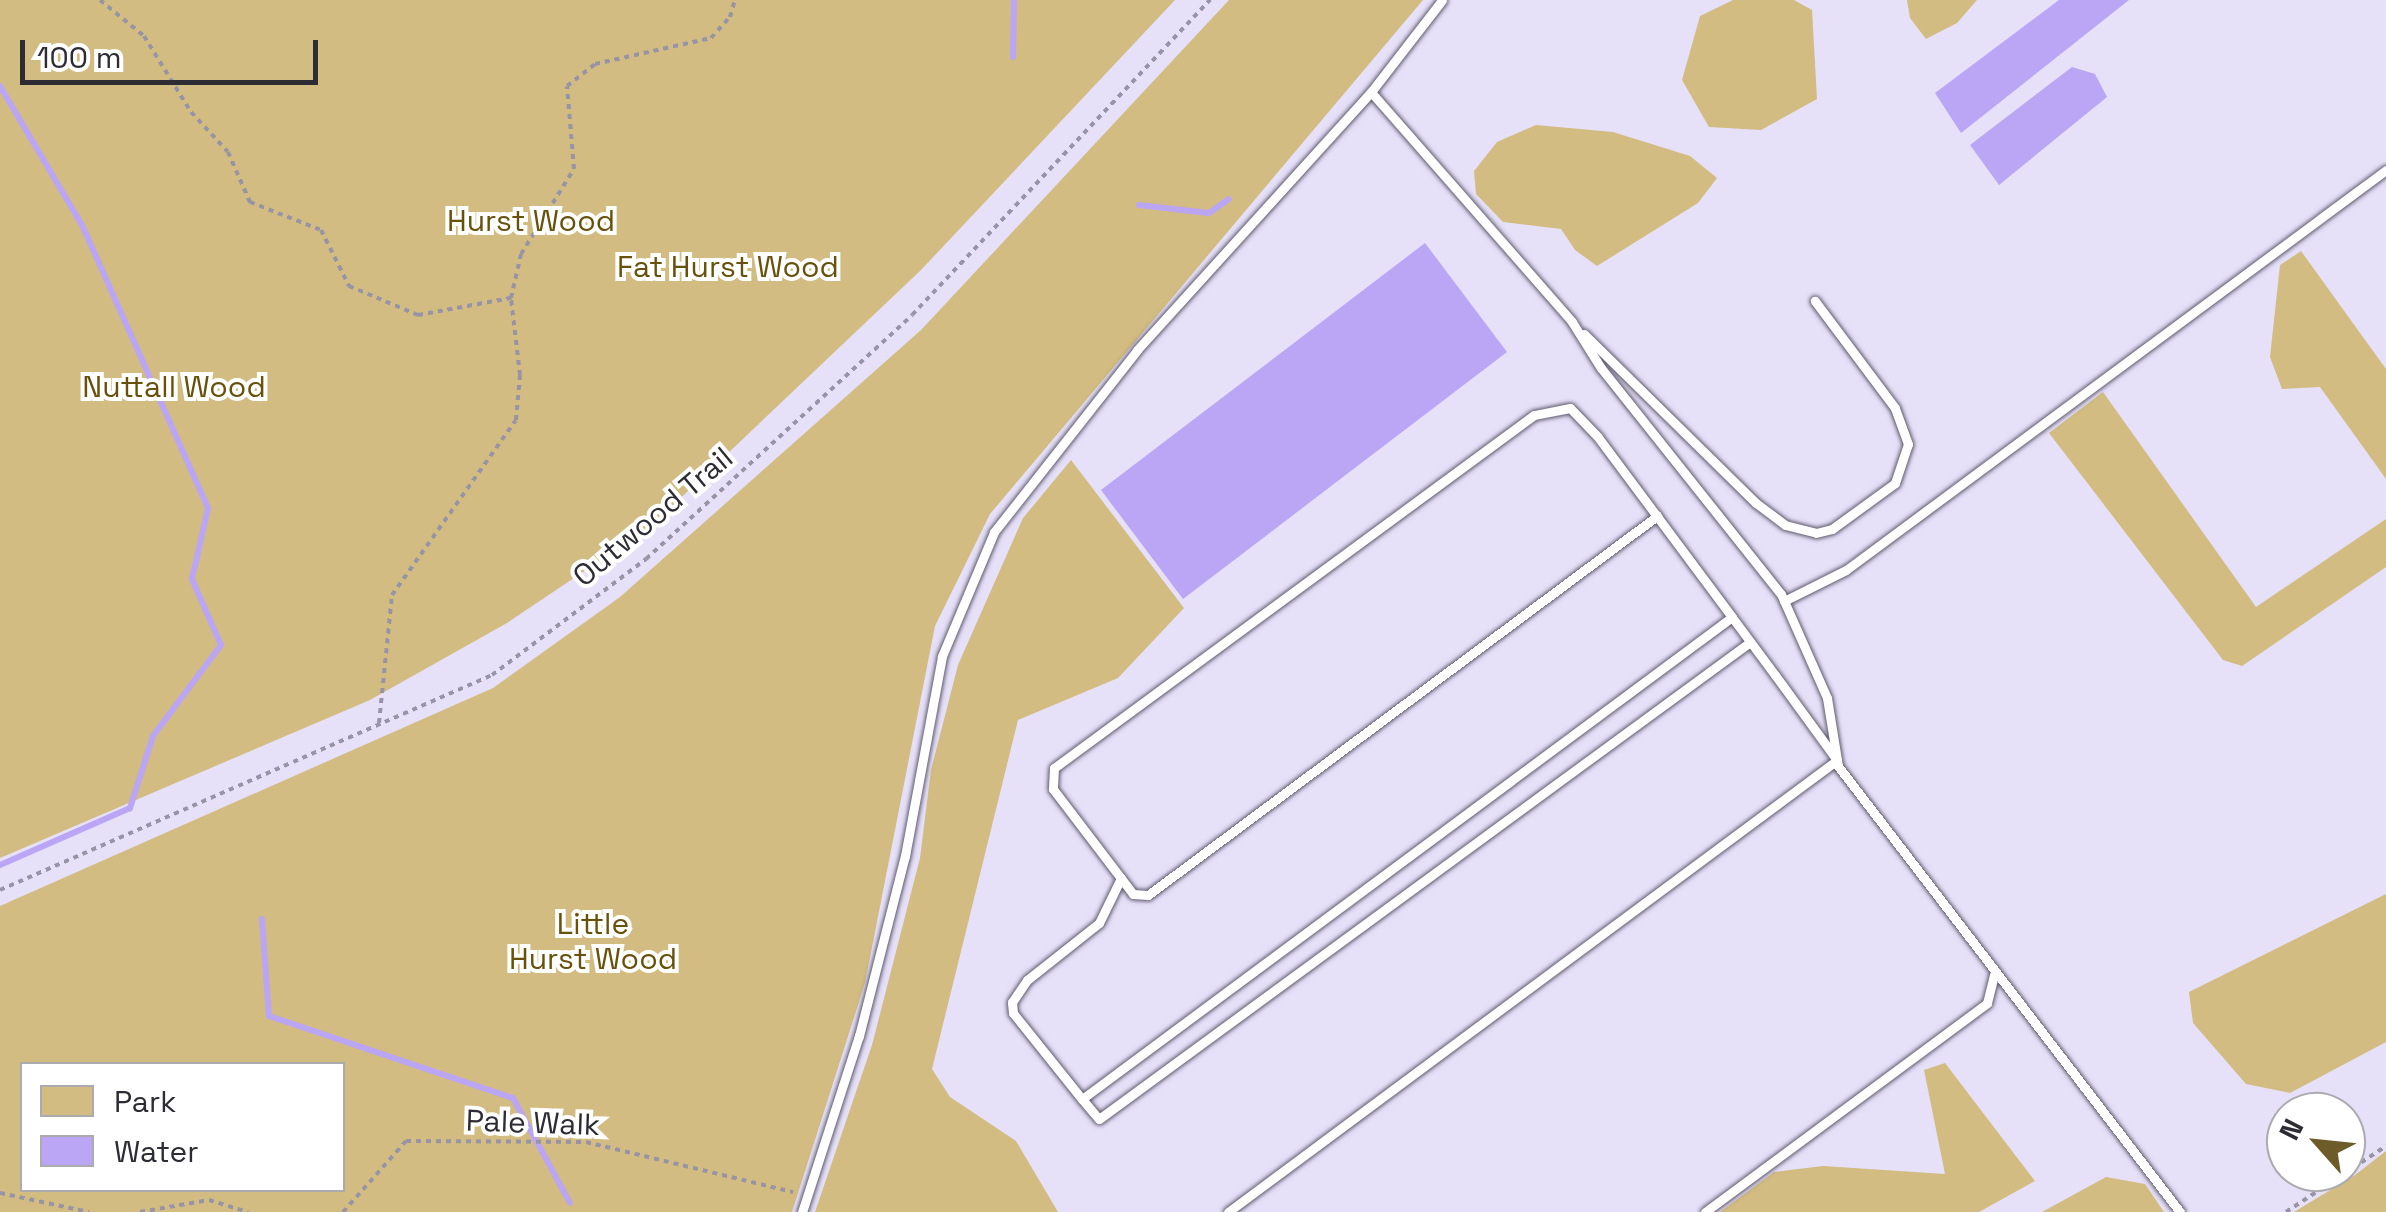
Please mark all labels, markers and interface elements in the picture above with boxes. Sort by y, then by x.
scale bar [25,20,322,82]
text: 100 m [37,38,122,77]
park label: Hurst Wood [447,203,615,239]
park label: Fat Hurst Wood [617,249,839,285]
park label: Nuttall Wood [82,369,266,405]
street label: Outwood Trail [566,440,740,594]
park label: Little Hurst Wood [509,906,677,976]
legend [20,1062,345,1192]
text: Park [114,1082,176,1121]
north arrow [2266,1092,2366,1192]
street label: Pale Walk [465,1103,601,1143]
text: N [2271,1113,2311,1146]
text: Water [114,1132,199,1171]

